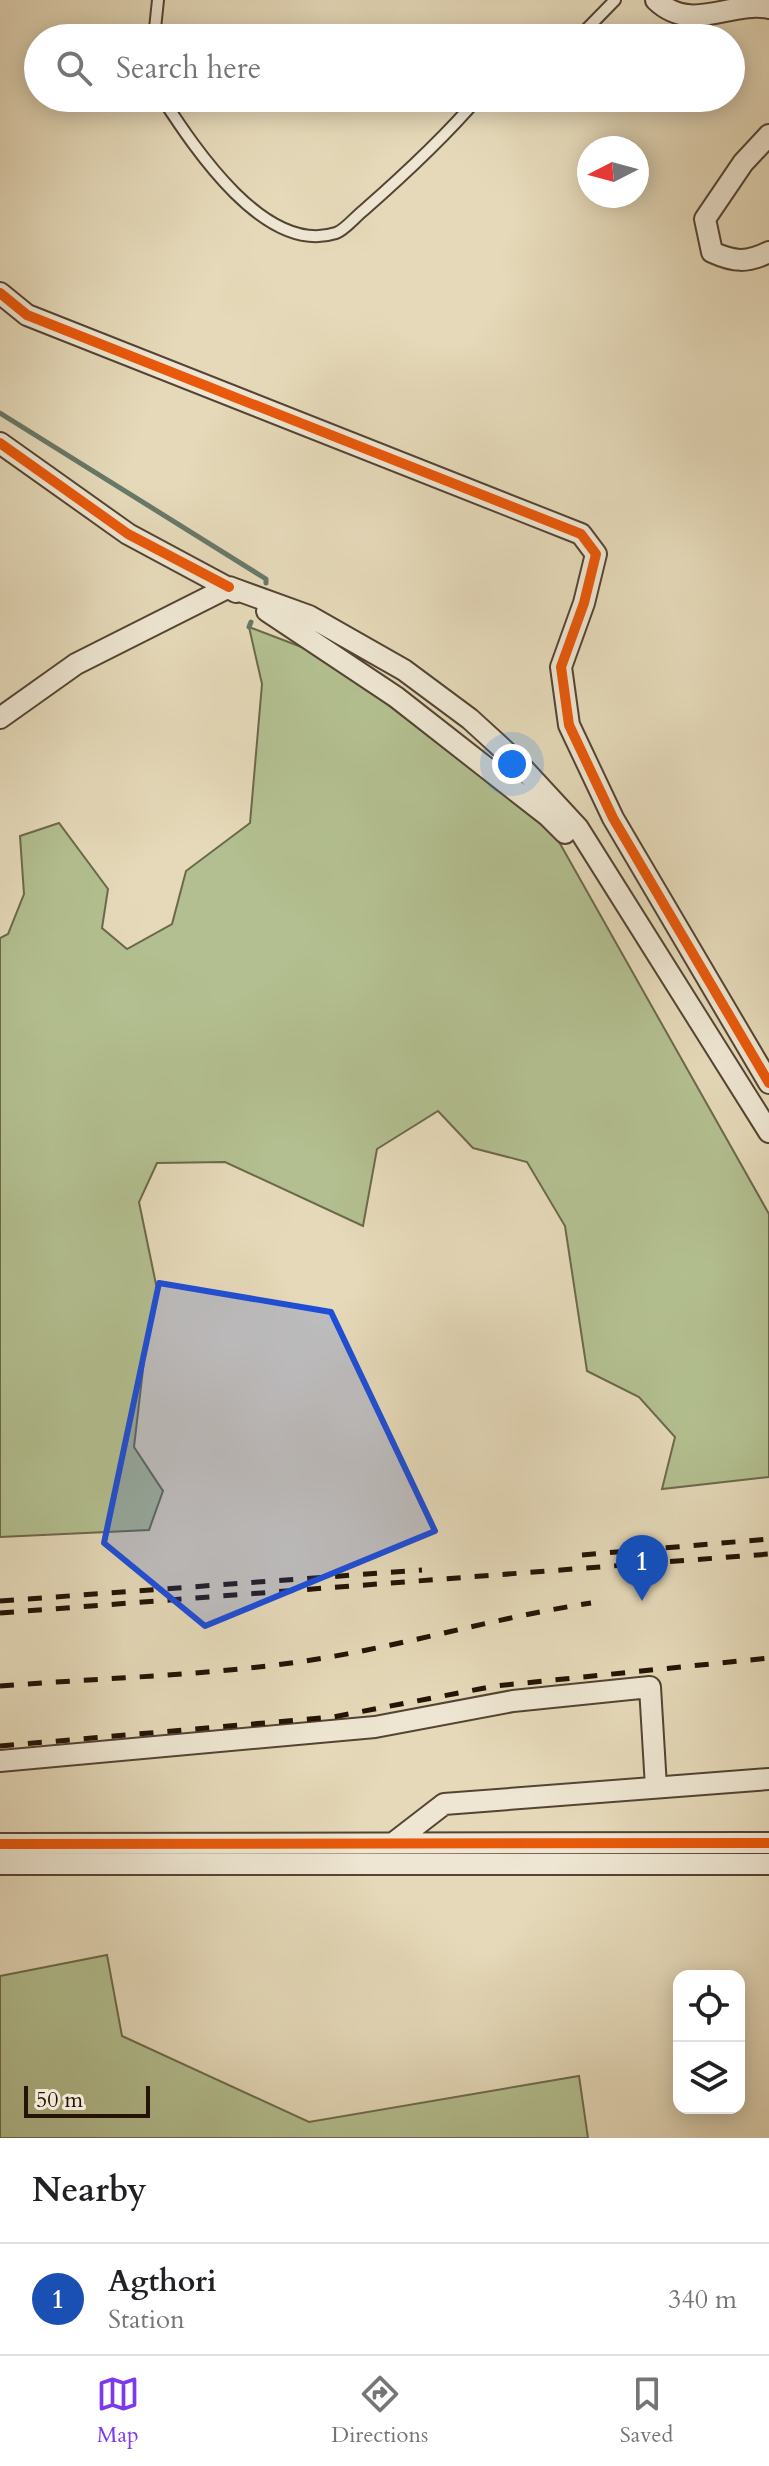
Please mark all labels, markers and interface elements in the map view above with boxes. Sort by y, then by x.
search box [24,24,745,112]
icon: search [52,46,96,90]
text: Search here [116,48,261,89]
north arrow [577,136,649,208]
your location [492,744,532,784]
pin: 1 [616,1535,668,1601]
map controls [673,1970,745,2114]
button: locate [673,1970,745,2042]
button: layers [673,2042,745,2114]
scale bar [24,2082,150,2118]
text: 50 m [36,2085,83,2115]
text: Nearby [32,2167,147,2213]
text: Agthori [108,2261,217,2302]
text: 1 [51,2282,65,2317]
text: 340 m [668,2282,737,2317]
text: Station [108,2302,185,2337]
tab: Map [96,2372,140,2450]
tab: Directions [331,2372,428,2450]
tab: Saved [620,2372,673,2450]

